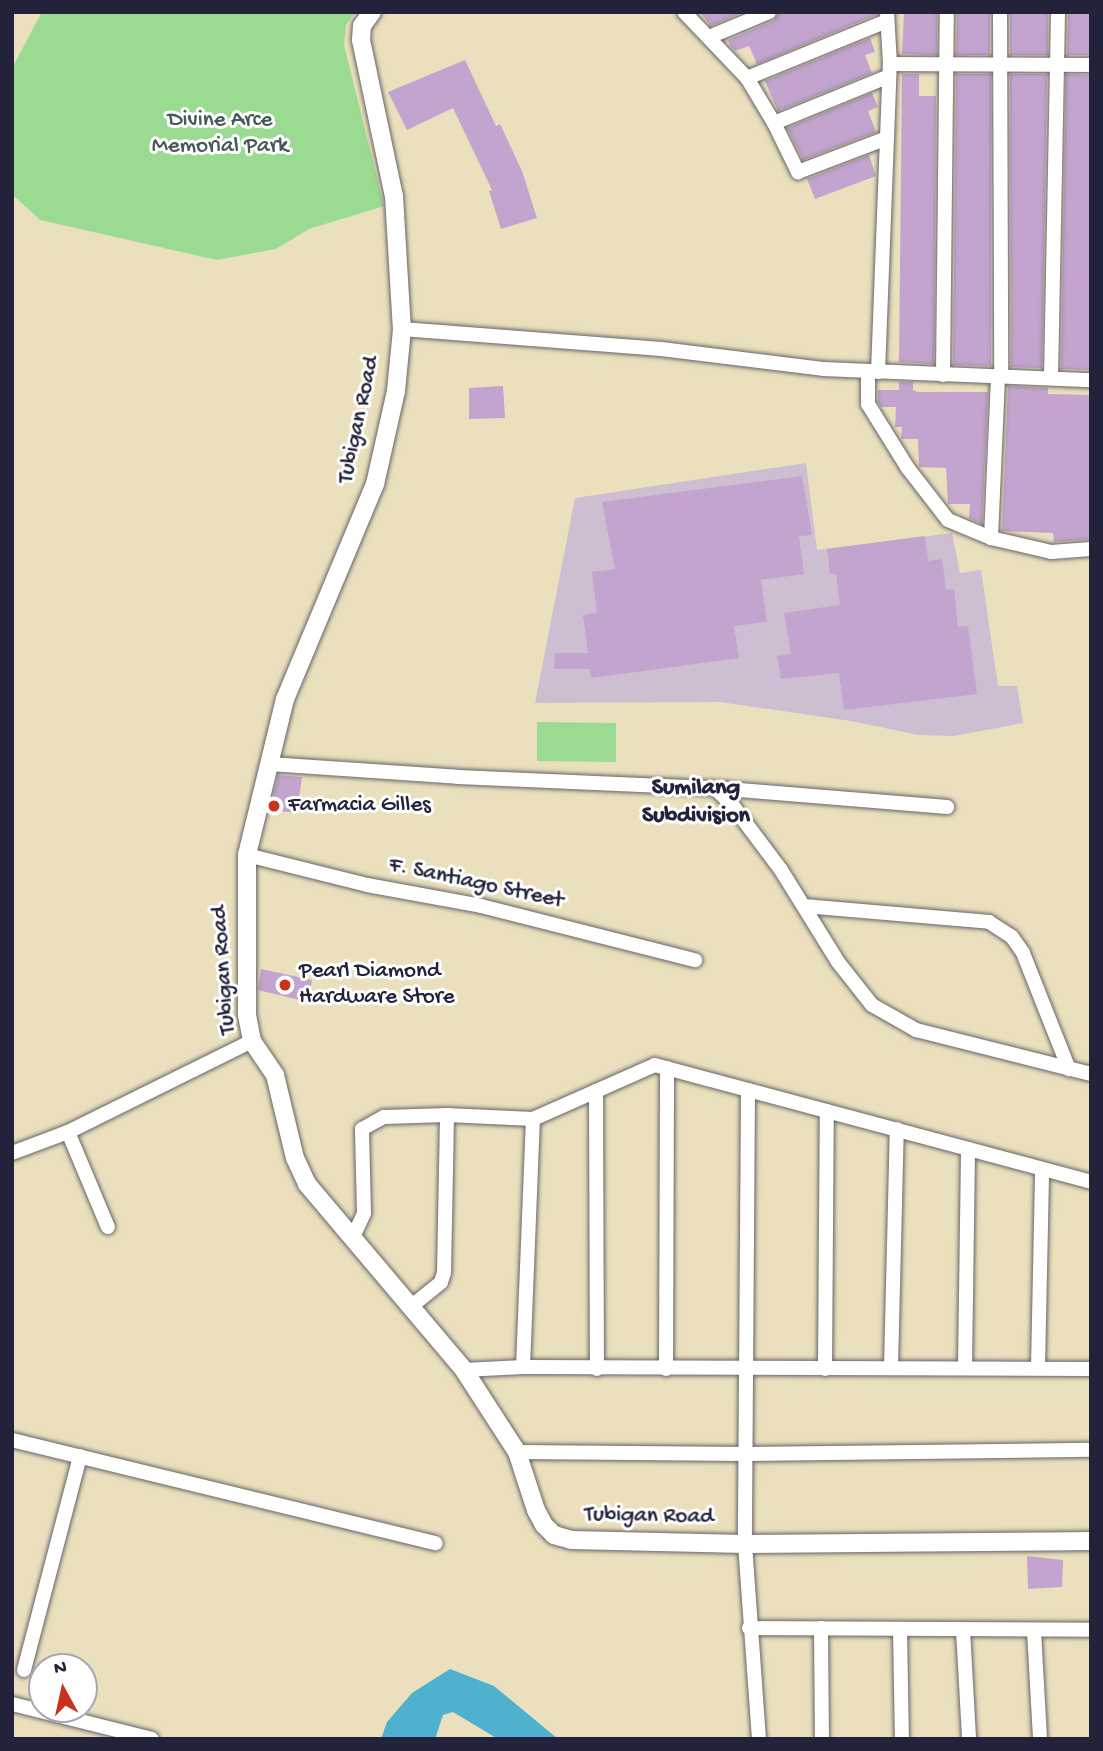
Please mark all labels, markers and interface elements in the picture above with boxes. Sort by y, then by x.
park label: Divine Arce Memorial Park [152,107,288,161]
street label: Tubigan Road [333,354,387,486]
district label: Sumilang Subdivision [642,775,750,831]
place label: Farmacia Gilles [288,792,431,820]
marker: Farmacia Gilles [266,798,282,814]
street label: F. Santiago Street [386,852,566,916]
street label: Tubigan Road [207,905,243,1035]
place label: Pearl Diamond Hardware Store [299,958,455,1012]
marker: Pearl Diamond Hardware Store [277,977,293,993]
street label: Tubigan Road [584,1502,714,1532]
north arrow [28,1653,98,1723]
text: N [53,1656,68,1681]

